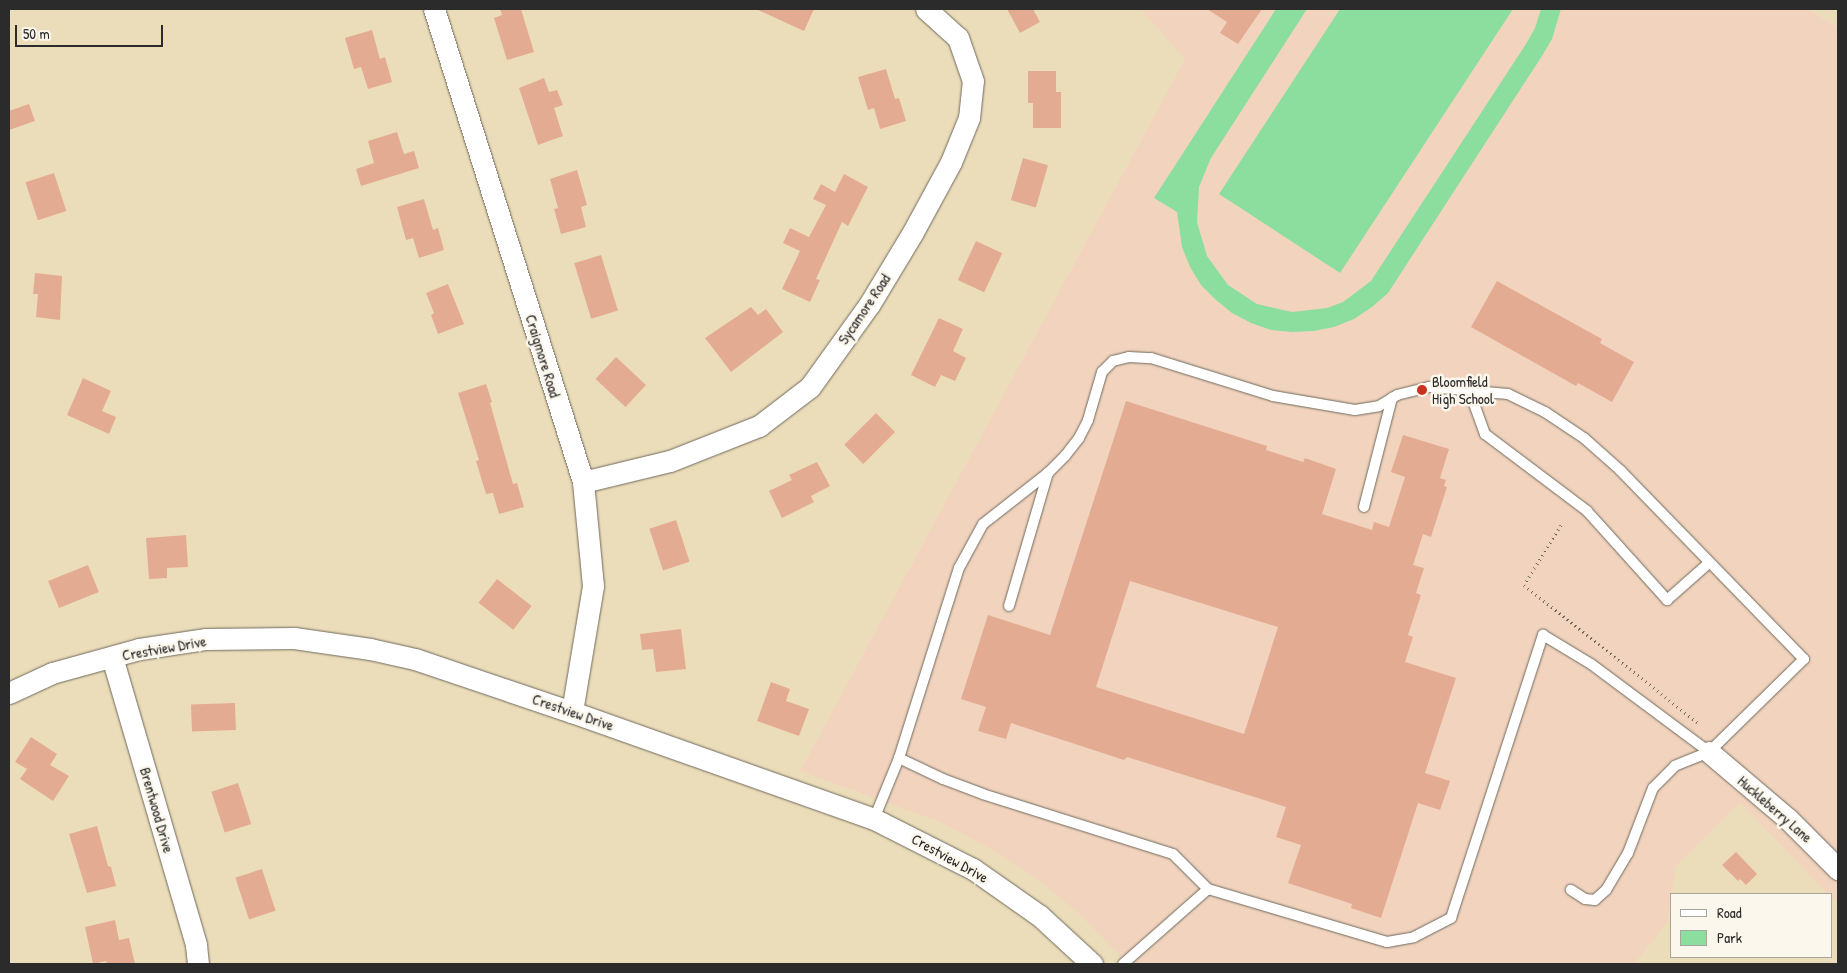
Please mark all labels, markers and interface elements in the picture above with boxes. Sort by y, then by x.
scale bar [18,15,165,47]
text: 50 m [23,23,50,44]
street label: Sycamore Road [834,270,894,348]
street label: Craigmore Road [522,312,564,400]
place label: Bloomfield High School [1432,372,1494,407]
marker: Bloomfield High School [1416,384,1428,396]
street label: Crestview Drive [121,632,207,664]
street label: Crestview Drive [530,690,616,734]
street label: Brentwood Drive [136,765,178,855]
street label: Huckleberry Lane [1734,772,1816,846]
street label: Crestview Drive [909,830,991,886]
legend [1670,893,1832,958]
text: Road [1717,902,1742,923]
text: Park [1717,927,1742,948]

